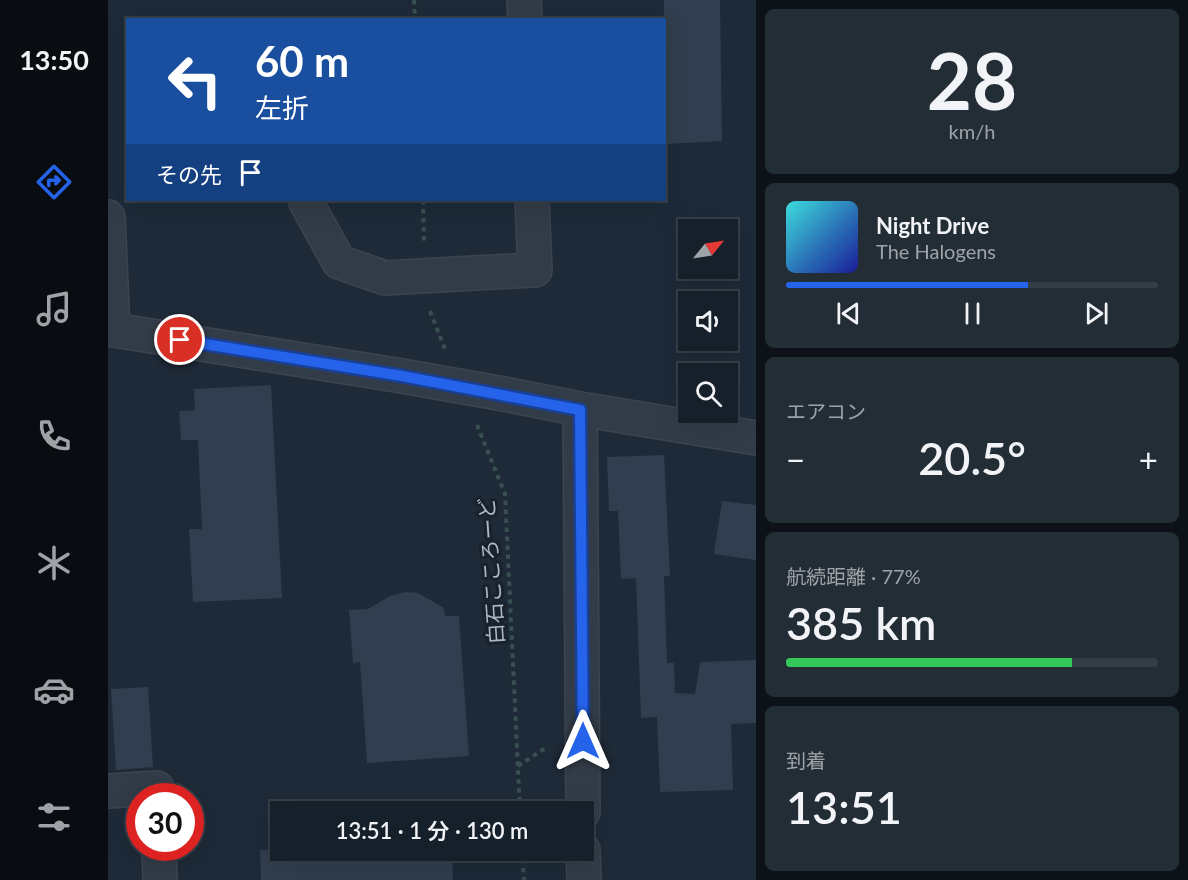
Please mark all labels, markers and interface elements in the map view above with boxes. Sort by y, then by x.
text: 28 [927,33,1017,127]
text: 60 m [255,36,349,86]
icon: left [156,42,234,120]
text: 13:50 [19,43,89,76]
text: 左折 [255,91,309,124]
text: km/h [949,119,995,143]
icon: arrive [234,156,267,189]
icon: directions [33,161,75,203]
text: その先 [156,161,222,188]
text: Night Drive [876,212,989,239]
north arrow [678,219,738,279]
map controls [678,219,738,423]
text: The Halogens [876,239,996,263]
icon: music [33,288,75,330]
button: sound [678,291,738,351]
icon: previous [832,297,865,330]
icon: pause [956,297,989,330]
icon: next [1080,297,1113,330]
pin [154,314,205,365]
icon: arrive [163,323,196,356]
button: search [678,363,738,423]
text: エアコン [786,399,866,423]
icon: phone [33,415,75,457]
text: 20.5° [918,431,1026,485]
text: − [786,439,805,479]
text: + [1139,439,1158,479]
street label: 白石こころーど [473,497,508,645]
icon: climate [33,542,75,584]
text: 航続距離 · 77% [786,564,921,588]
text: 385 km [786,596,936,650]
icon: car [33,669,75,711]
position arrow [551,709,615,773]
text: 到着 [786,748,826,772]
text: 13:51 [786,780,902,834]
speed limit sign: 30 [126,783,204,861]
icon: filters [33,796,75,838]
text: 13:51 · 1 分 · 130 m [336,817,528,844]

